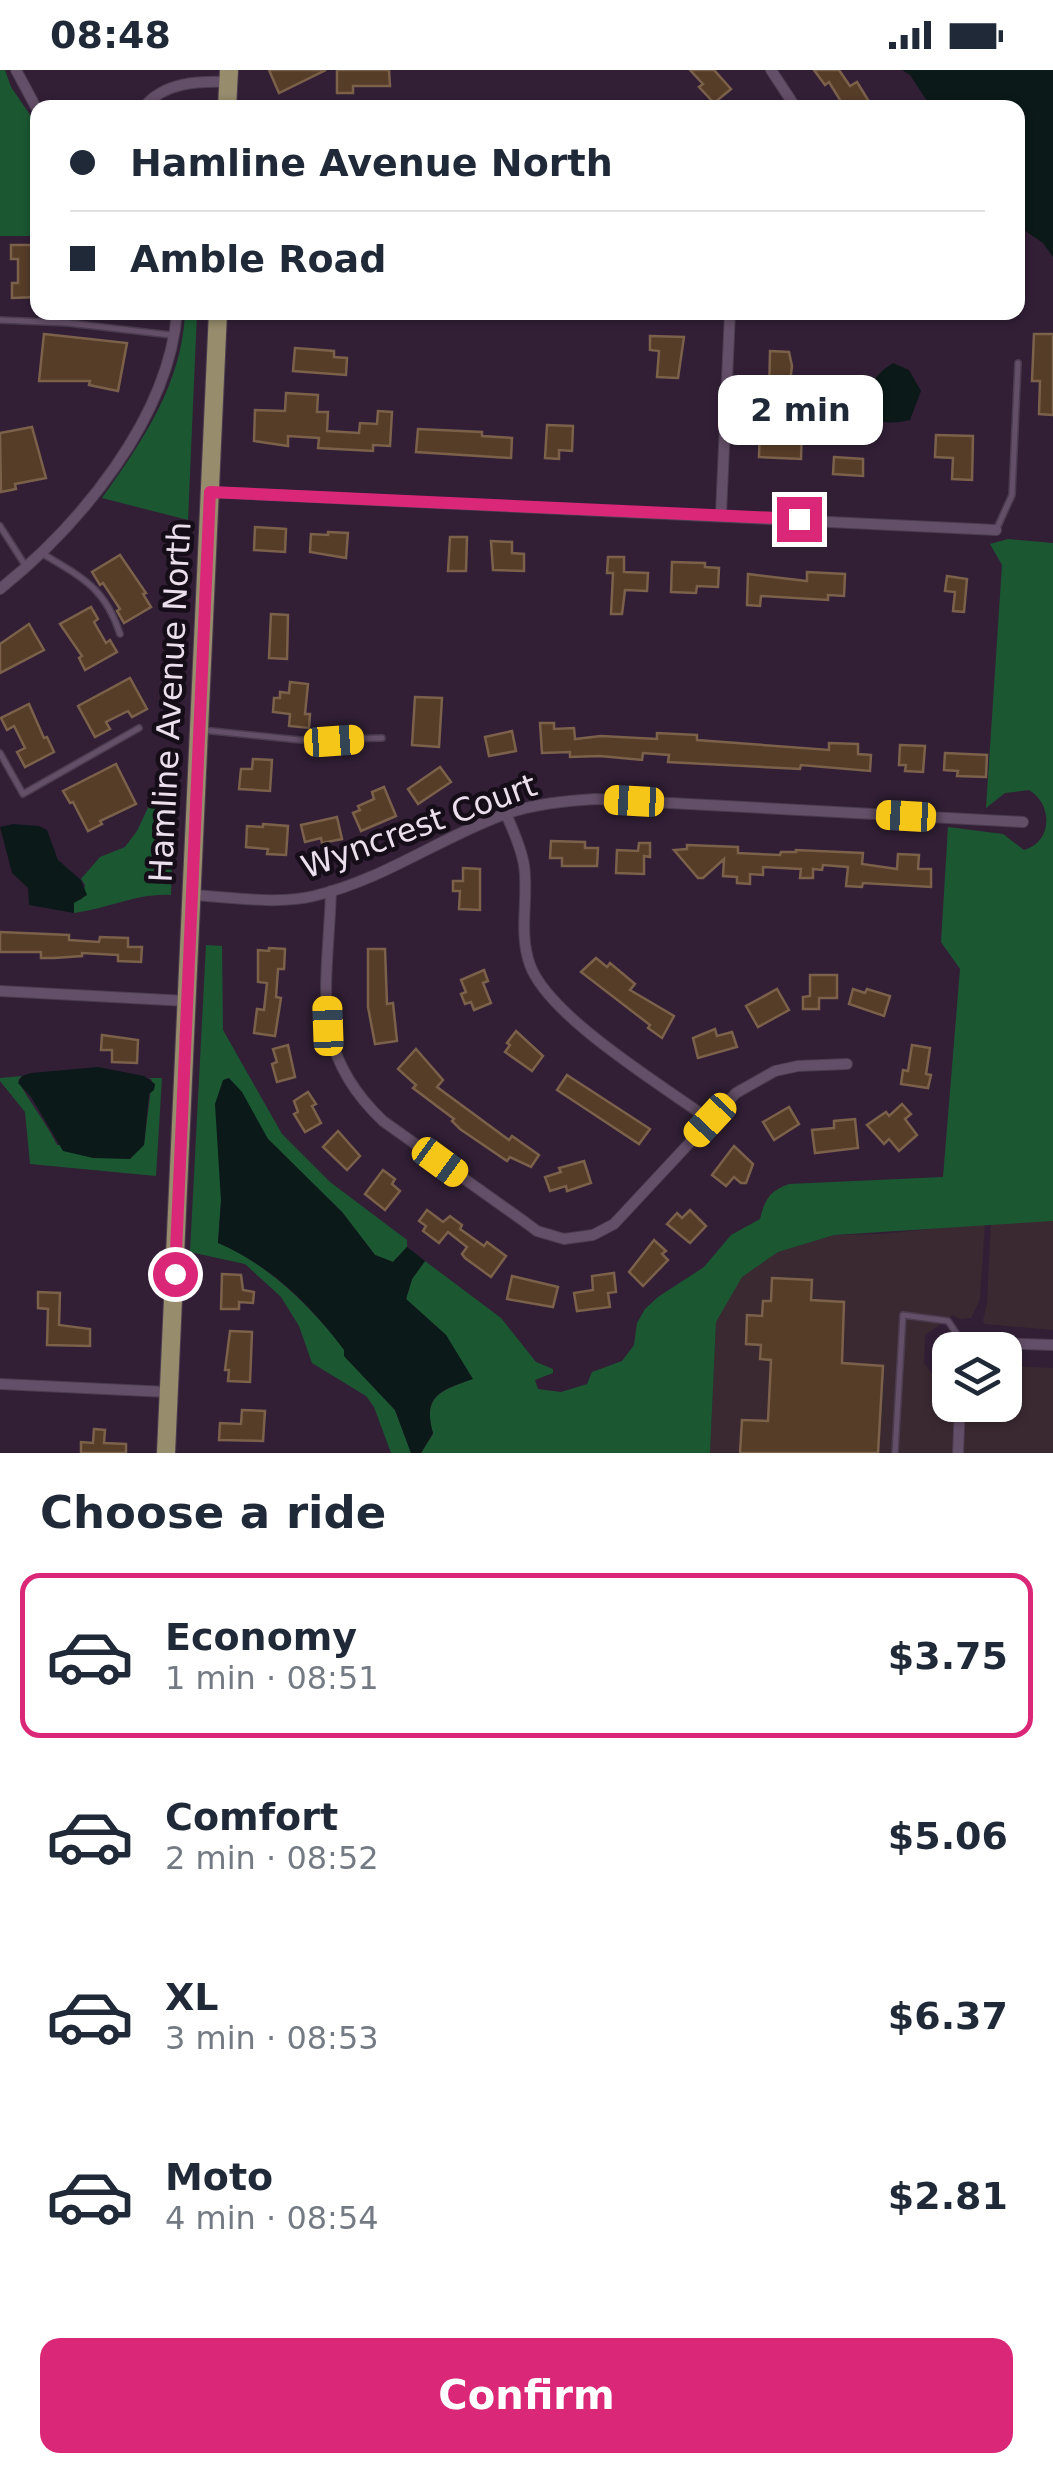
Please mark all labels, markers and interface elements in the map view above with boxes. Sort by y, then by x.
text: 08:48 [50,13,171,57]
text: Hamline Avenue North [130,141,613,185]
text: Amble Road [130,237,386,281]
callout: 2 min [716,374,882,444]
text: 2 min [750,391,851,429]
route end [777,497,822,542]
street label: Hamline Avenue North [142,521,198,883]
car [303,724,365,758]
street label: Wyncrest Court [296,766,542,886]
car [603,784,665,818]
car [875,799,937,833]
car [312,995,344,1057]
car [679,1088,741,1152]
car [407,1132,473,1192]
route start [153,1252,198,1297]
map controls [932,1332,1022,1422]
button: layers [932,1332,1022,1422]
text: Choose a ride [40,1486,386,1539]
icon: car [45,1611,135,1701]
text: Economy [165,1615,357,1659]
text: $3.75 [888,1634,1008,1678]
text: 1 min · 08:51 [165,1659,379,1697]
icon: car [45,1791,135,1881]
text: Comfort [165,1795,338,1839]
text: $5.06 [888,1814,1008,1858]
text: 2 min · 08:52 [165,1839,379,1877]
icon: car [45,1971,135,2061]
text: XL [165,1975,219,2019]
text: $6.37 [888,1994,1008,2038]
text: 3 min · 08:53 [165,2019,379,2057]
icon: car [45,2151,135,2241]
text: Moto [165,2155,273,2199]
text: $2.81 [888,2174,1008,2218]
text: 4 min · 08:54 [165,2199,379,2237]
button: Confirm [40,2338,1013,2453]

